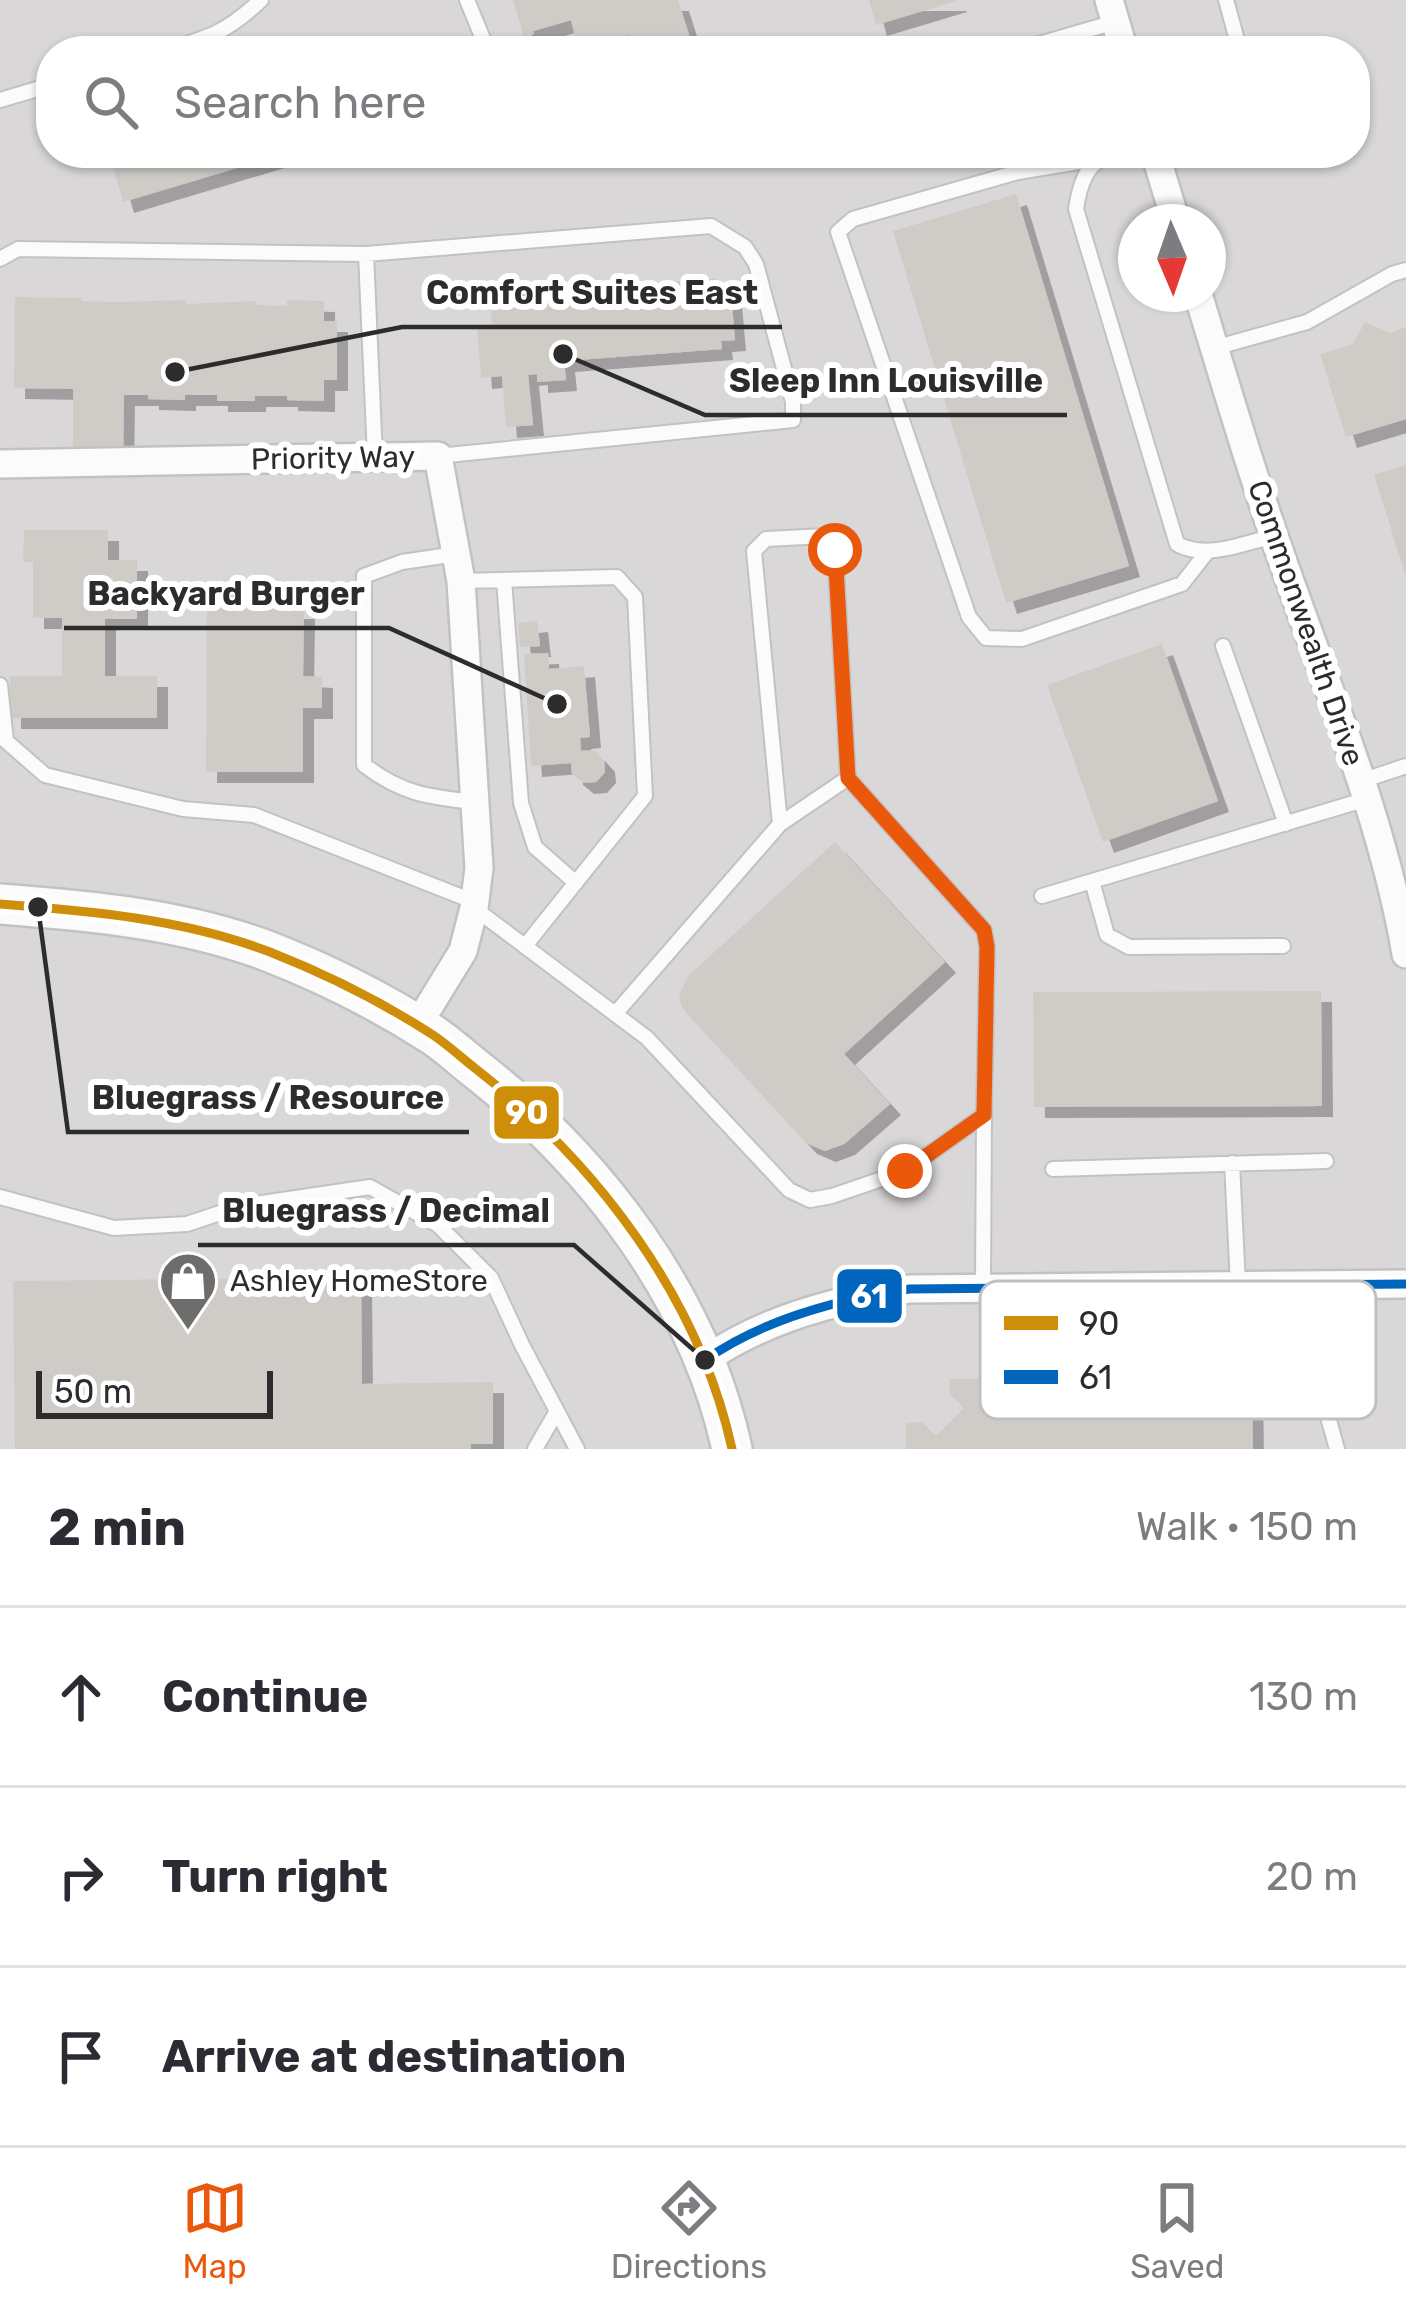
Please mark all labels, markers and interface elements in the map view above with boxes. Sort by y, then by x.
search box [36,36,1370,168]
icon: search [78,69,144,135]
text: Search here [174,76,426,129]
north arrow [1118,204,1226,312]
callout: Comfort Suites East [402,258,782,327]
text: Comfort Suites East [426,273,758,312]
callout: Sleep Inn Louisville [705,346,1067,415]
text: Sleep Inn Louisville [729,361,1043,400]
street label: Priority Way [251,439,415,477]
street label: Commonwealth Drive [1240,476,1372,770]
route start [808,523,862,577]
callout: Backyard Burger [64,559,389,628]
text: Backyard Burger [87,574,365,613]
callout: Bluegrass / Resource [68,1063,469,1132]
text: Bluegrass / Resource [92,1078,444,1117]
line badge: 90 [492,1084,561,1141]
text: 90 [505,1093,549,1132]
route end [878,1144,932,1198]
callout: Bluegrass / Decimal [198,1176,574,1245]
text: Bluegrass / Decimal [222,1191,550,1230]
shop icon: Ashley HomeStore [157,1250,219,1332]
place label: Ashley HomeStore [230,1263,488,1299]
line badge: 61 [835,1267,904,1325]
text: 61 [850,1277,888,1316]
legend [980,1281,1376,1419]
text: 90 [1079,1304,1120,1343]
text: 61 [1079,1358,1112,1397]
scale bar [36,1365,273,1418]
text: 50 m [54,1372,132,1411]
text: 2 min [48,1497,186,1558]
text: Walk · 150 m [1136,1504,1358,1550]
icon: ahead [48,1664,114,1730]
text: Continue [162,1670,368,1723]
text: 130 m [1249,1674,1358,1720]
icon: right [48,1844,114,1910]
text: Turn right [162,1850,388,1903]
text: 20 m [1266,1854,1358,1900]
icon: arrive [48,2024,114,2090]
text: Arrive at destination [162,2030,627,2083]
tab: Map [182,2175,248,2286]
tab: Directions [611,2175,767,2286]
tab: Saved [1130,2175,1224,2286]

